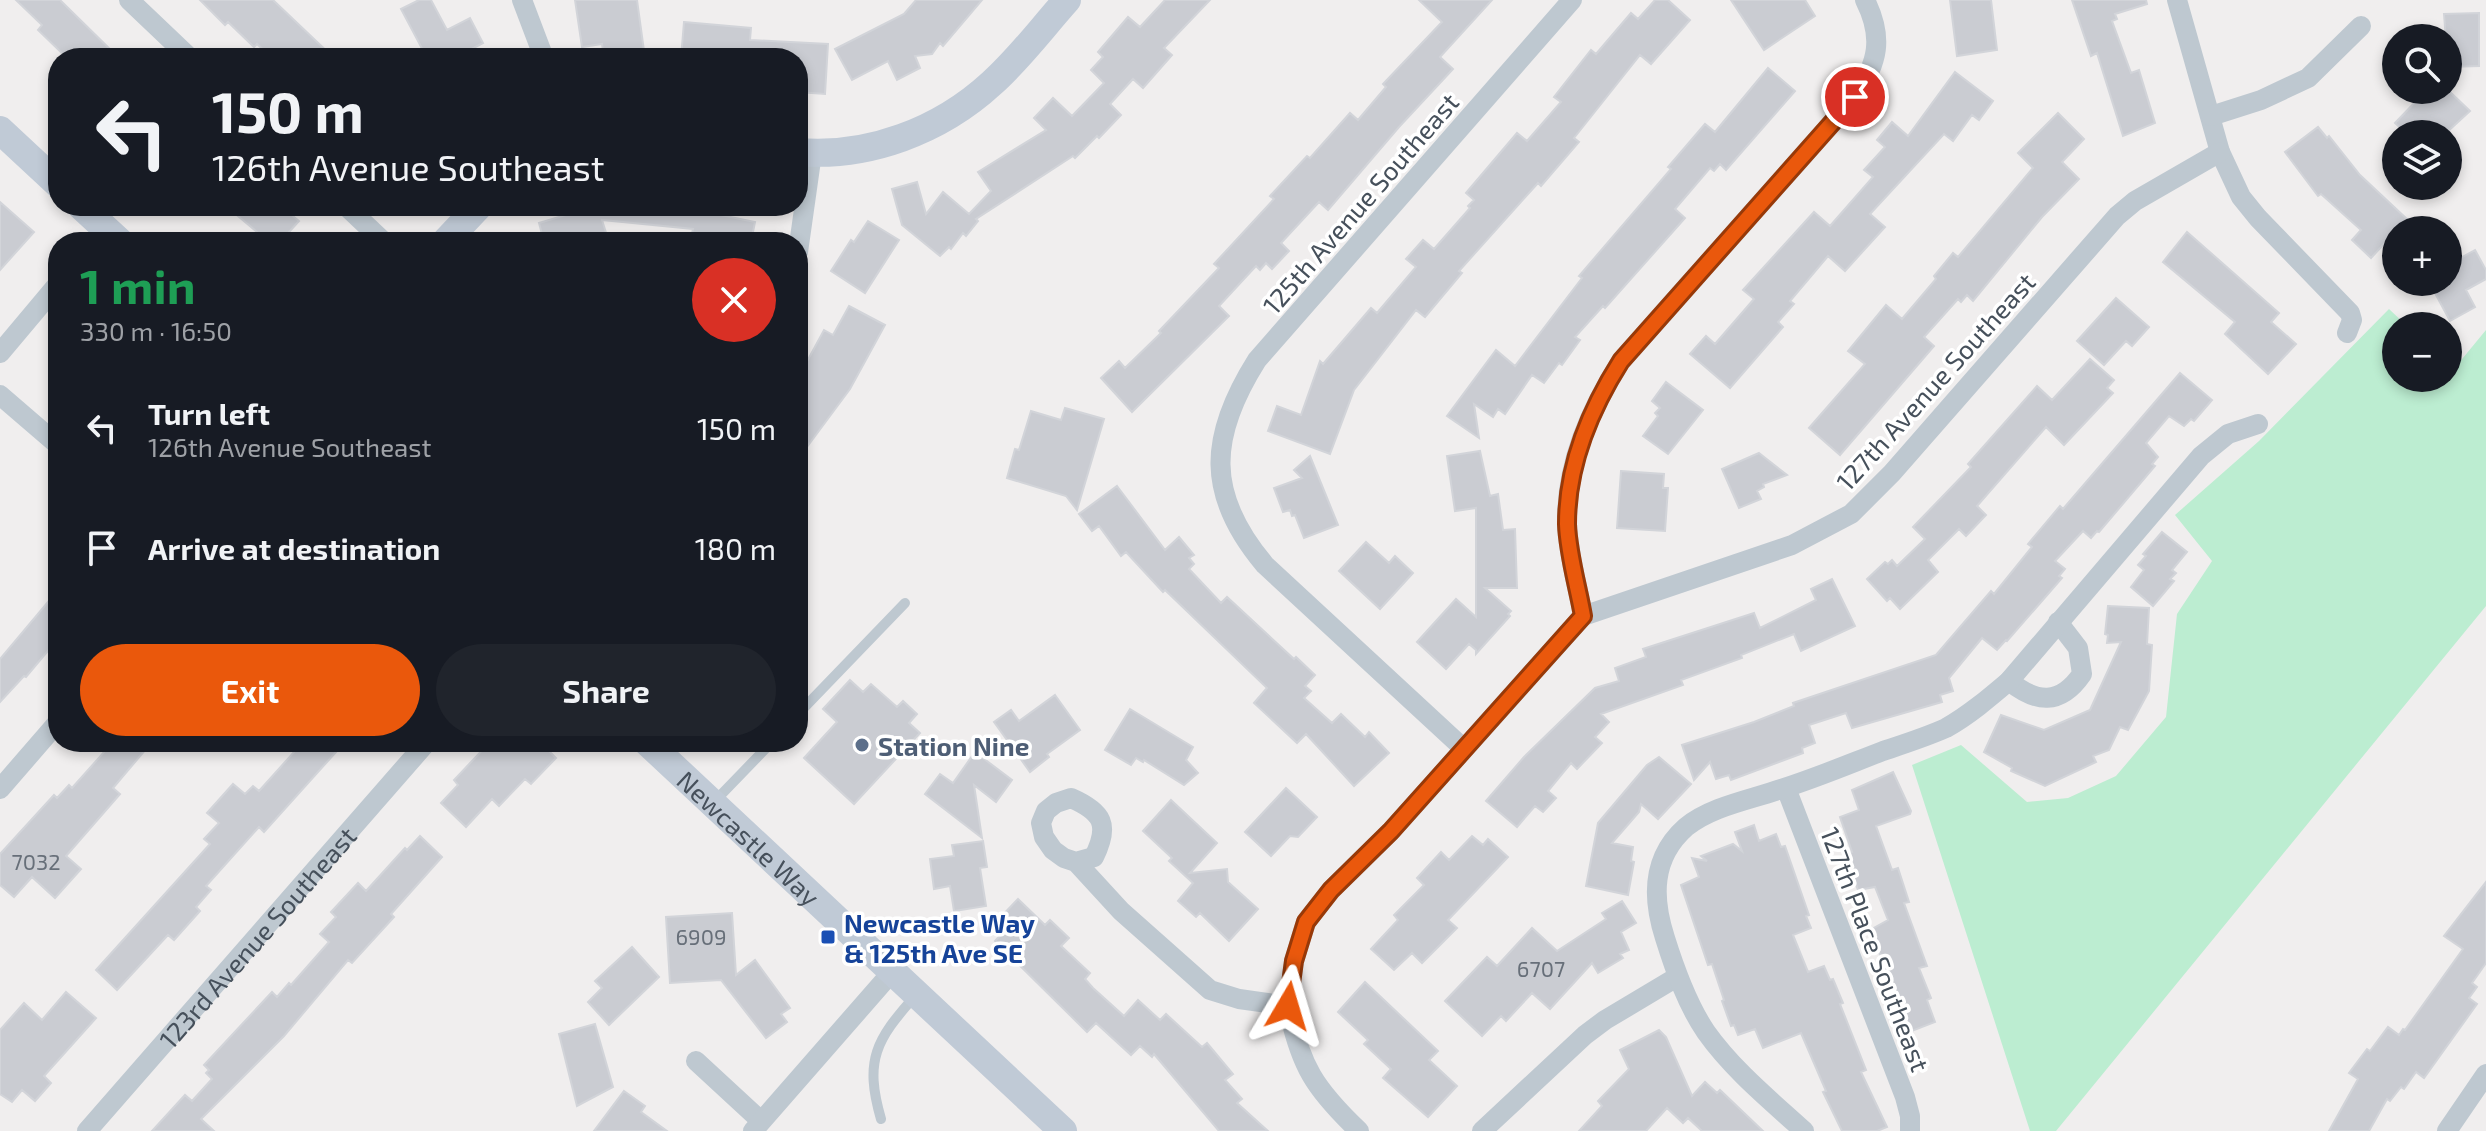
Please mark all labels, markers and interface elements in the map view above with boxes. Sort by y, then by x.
map controls [2382,24,2462,392]
button: search [2382,24,2462,104]
pin [1821,63,1889,131]
icon: arrive [1833,75,1877,119]
text: 150 m [212,77,364,144]
icon: left [80,80,184,184]
street label: 125th Avenue Southeast [1256,86,1464,320]
button: layers [2382,120,2462,200]
text: 126th Avenue Southeast [212,145,605,188]
button: + [2382,216,2462,296]
text: 1 min [80,256,196,314]
button: close [692,258,776,342]
street label: 127th Avenue Southeast [1829,266,2041,496]
button: − [2382,312,2462,392]
text: 330 m · 16:50 [80,315,232,346]
text: Turn left [148,395,270,431]
icon: left [80,406,124,450]
text: 150 m [697,410,776,446]
text: 126th Avenue Southeast [148,431,431,462]
icon: arrive [80,526,124,570]
text: Arrive at destination [148,530,440,566]
text: 180 m [695,530,776,566]
button: Exit [80,644,420,736]
button: Share [436,644,776,736]
place label: Station Nine [878,730,1029,761]
marker: Station Nine [853,736,871,754]
street label: Newcastle Way [672,764,827,912]
street label: 123rd Avenue Southeast [152,820,362,1054]
street label: 127th Place Southeast [1815,822,1937,1076]
house number: 7032 [11,848,61,874]
place label: Newcastle Way & 125th Ave SE [844,907,1035,968]
house number: 6909 [675,923,727,949]
marker: Newcastle Way & 125th Ave SE [819,928,837,946]
house number: 6707 [1517,955,1565,981]
position arrow [1246,964,1330,1048]

